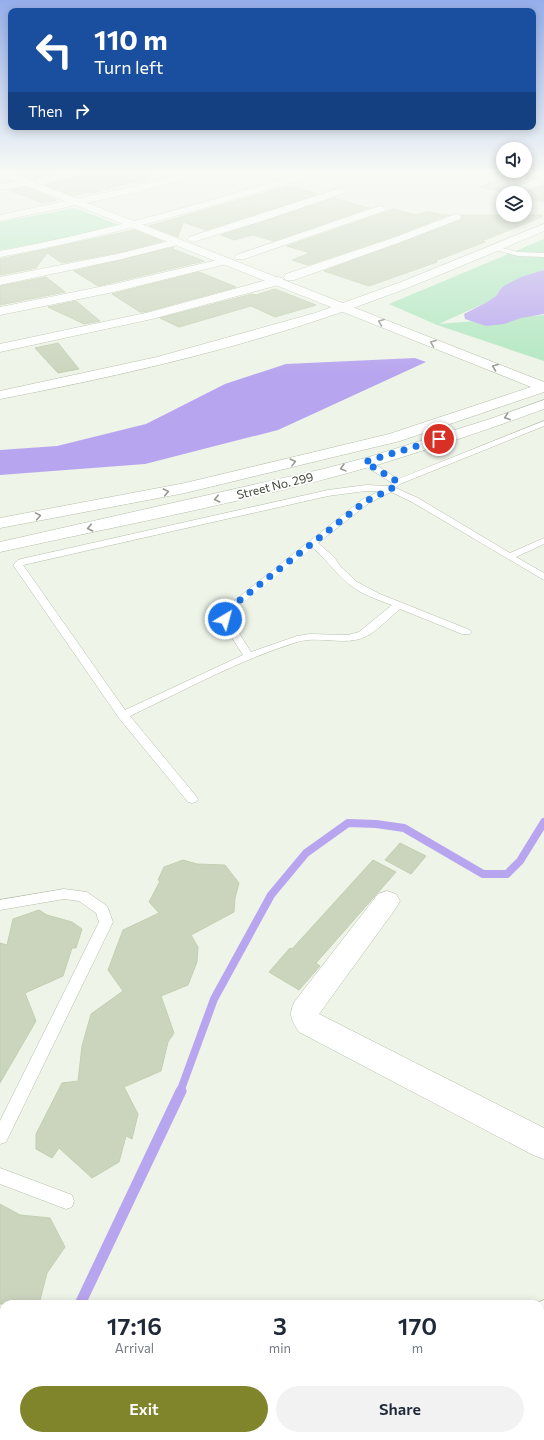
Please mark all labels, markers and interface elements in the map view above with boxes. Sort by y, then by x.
text: 110 m [94,22,168,56]
icon: left [28,24,80,76]
text: Turn left [94,56,163,78]
icon: right [71,100,93,122]
text: Then [28,102,63,120]
map controls [496,142,532,222]
button: sound [496,142,532,178]
button: layers [496,186,532,222]
one-way arrow [377,319,384,327]
one-way arrow [430,340,438,348]
one-way arrow [491,364,498,372]
one-way arrow [504,413,511,421]
pin [422,422,456,456]
icon: arrive [428,428,450,450]
one-way arrow [290,459,296,467]
one-way arrow [340,464,346,472]
street label: Street No. 299 [235,469,315,501]
one-way arrow [163,488,169,496]
one-way arrow [214,495,220,503]
one-way arrow [35,512,41,521]
one-way arrow [87,524,93,532]
position arrow [204,598,246,640]
text: 17:16 [107,1311,162,1340]
text: 3 [273,1311,287,1340]
text: 170 [398,1311,437,1340]
text: Arrival [115,1340,154,1356]
text: min [269,1340,291,1356]
text: m [412,1340,423,1356]
button: Exit [20,1386,268,1432]
button: Share [276,1386,524,1432]

